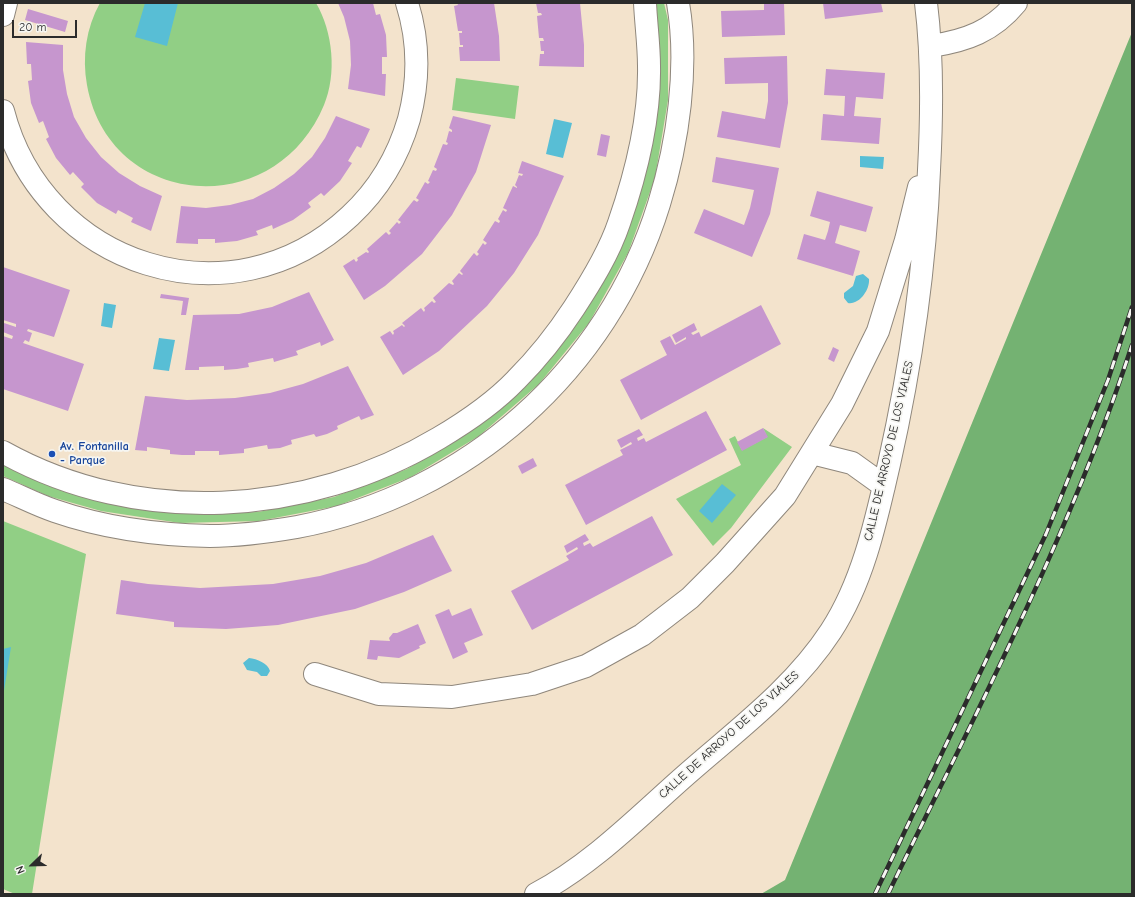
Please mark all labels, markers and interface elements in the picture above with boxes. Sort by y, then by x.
scale bar [14,12,79,38]
text: 20 m [19,20,47,34]
street label: CALLE DE ARROYO DE LOS VIALES [861,360,917,542]
place label: Av. Fontanilla - Parque [60,440,129,468]
marker: Av. Fontanilla - Parque [47,449,57,459]
street label: CALLE DE ARROYO DE LOS VIALES [656,668,802,802]
north arrow [12,845,52,885]
text: N [13,864,28,876]

